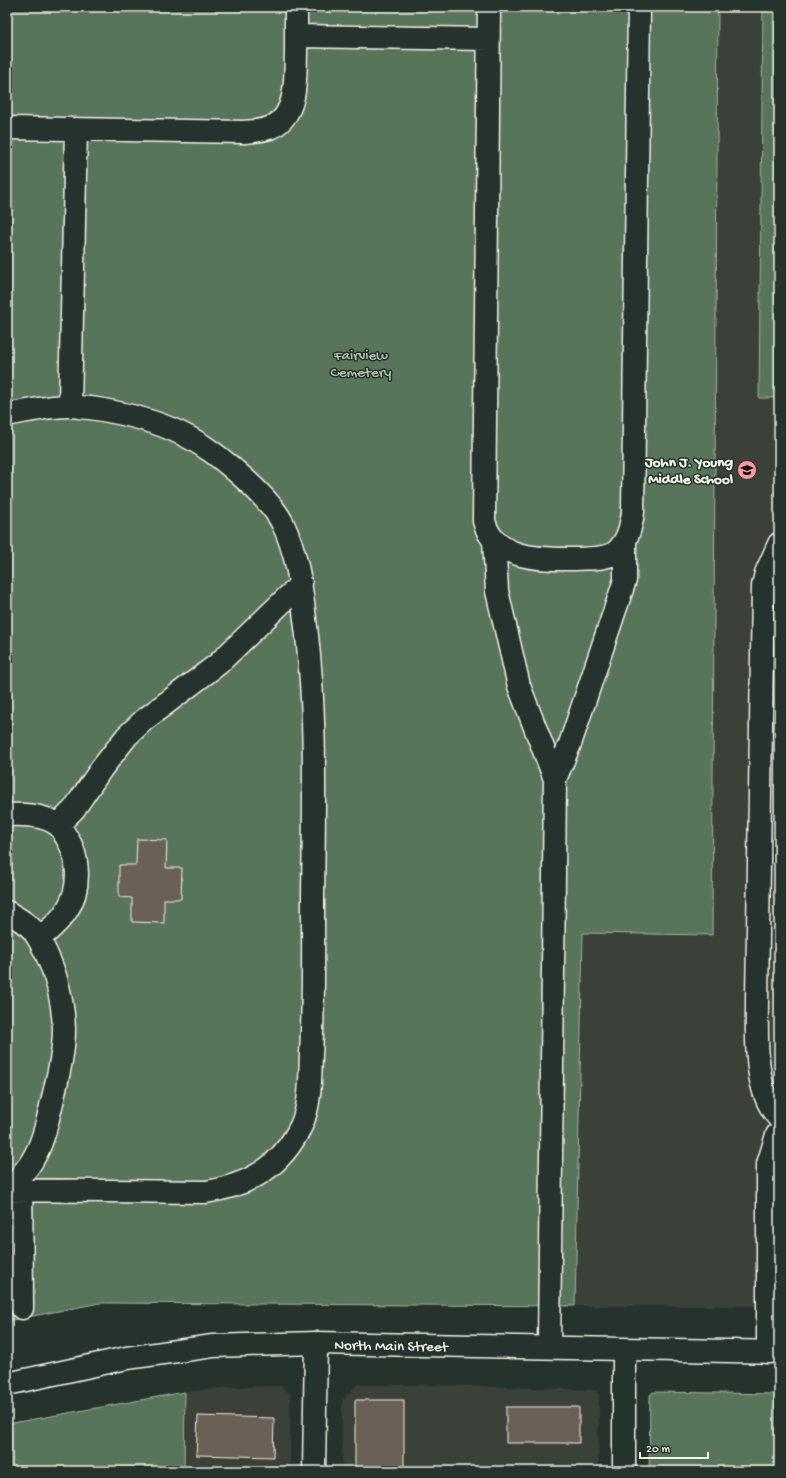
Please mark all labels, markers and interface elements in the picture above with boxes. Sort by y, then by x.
park label: Fairview Cemetery [331,347,392,382]
place label: John J. Young Middle School [644,454,734,489]
school or university icon: John J. Young Middle School [736,459,758,481]
street label: North Main Street [334,1337,450,1357]
scale bar [640,1434,708,1460]
text: 20 m [646,1443,671,1457]

